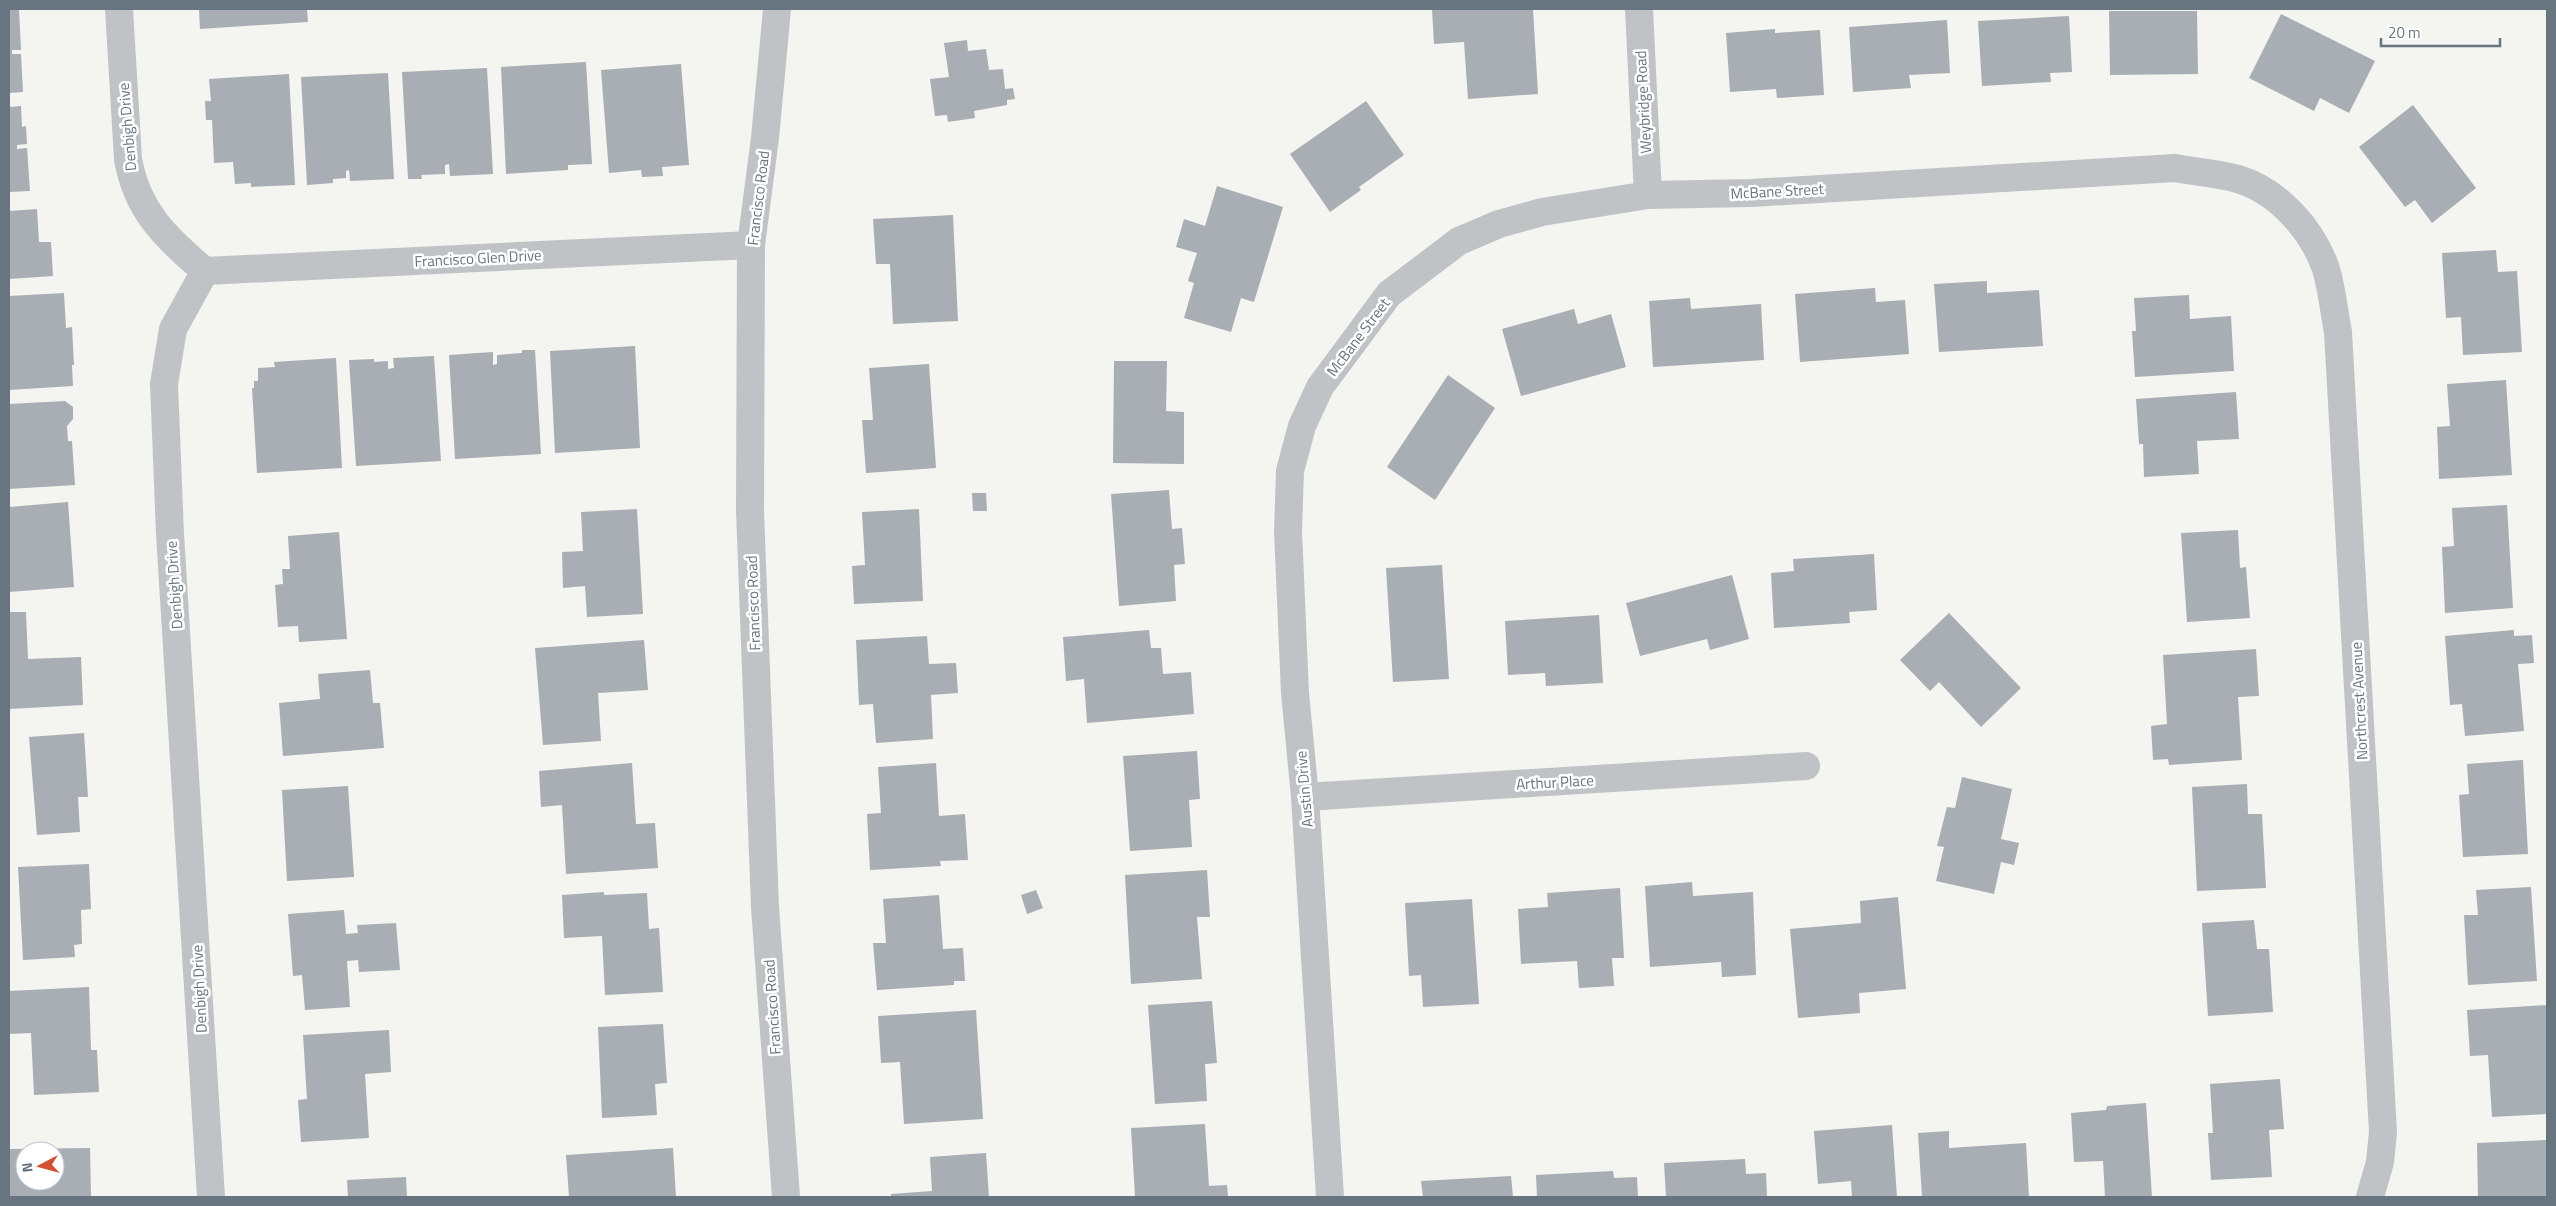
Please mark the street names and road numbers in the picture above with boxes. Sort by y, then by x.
street label: Weybridge Road [1629,50,1657,154]
street label: Denbigh Drive [112,82,142,172]
street label: Francisco Road [741,149,775,247]
street label: McBane Street [1730,177,1825,205]
street label: Francisco Glen Drive [414,243,542,273]
street label: McBane Street [1321,292,1396,381]
street label: Denbigh Drive [159,540,189,630]
street label: Francisco Road [740,555,766,651]
street label: Northcrest Avenue [2344,641,2374,761]
street label: Austin Drive [1289,750,1319,828]
street label: Arthur Place [1516,768,1594,796]
street label: Denbigh Drive [185,944,213,1034]
street label: Francisco Road [757,959,787,1055]

